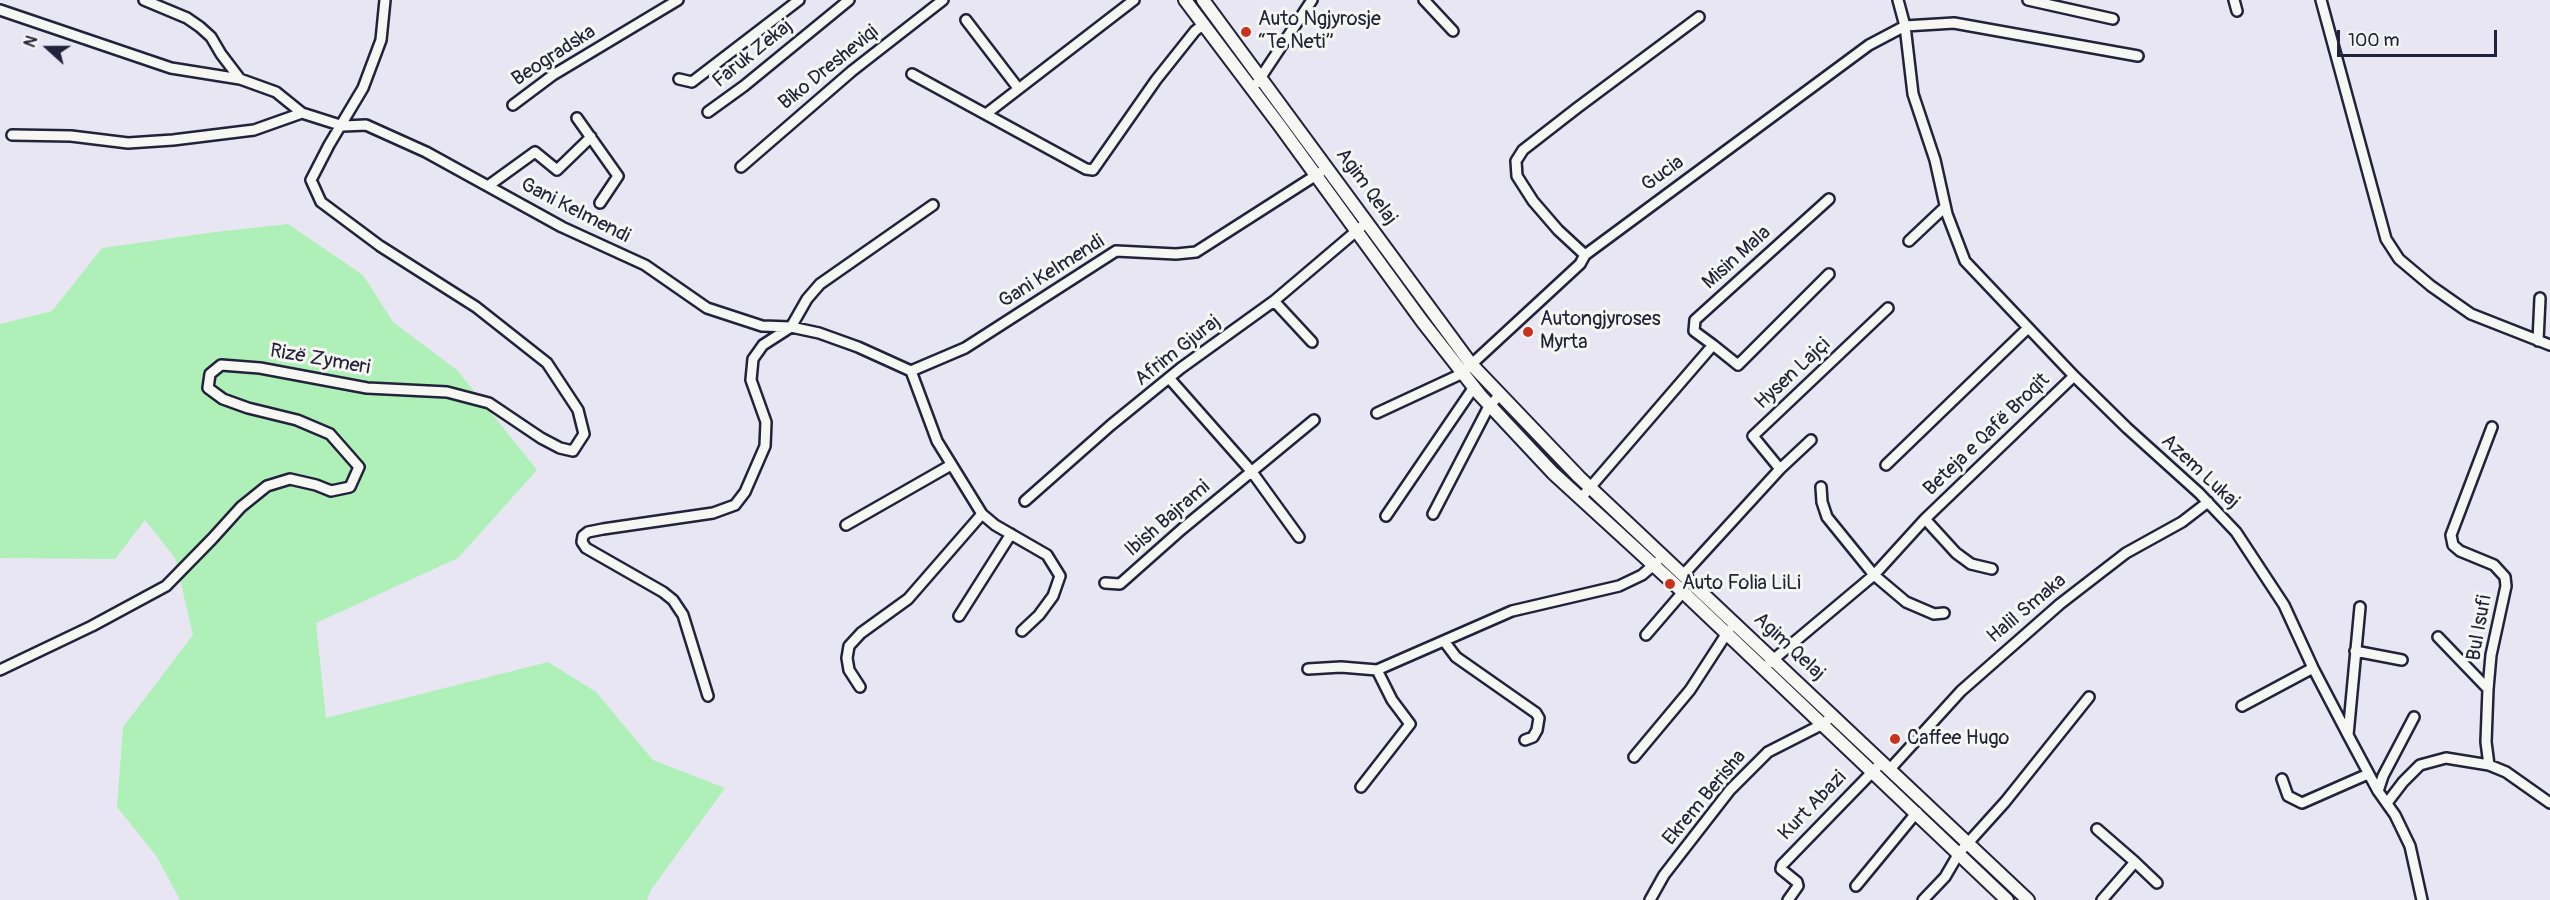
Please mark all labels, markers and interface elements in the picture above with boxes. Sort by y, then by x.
place label: Auto Ngjyrosje “Te Neti” [1258,8,1381,55]
street label: Faruk Zekaj [708,15,798,93]
north arrow [18,18,78,78]
scale bar [2340,18,2500,56]
street label: Beogradska [508,20,600,92]
street label: Biko Dresheviqi [774,21,884,115]
marker: Auto Ngjyrosje “Te Neti” [1239,25,1253,39]
text: 100 m [2348,29,2400,52]
text: N [20,33,42,50]
street label: Agim Qelaj [1330,144,1402,230]
street label: Gucia [1637,151,1689,197]
street label: Gani Kelmendi [516,173,634,249]
street label: Misin Mala [1698,221,1776,295]
street label: Gani Kelmendi [995,230,1109,314]
place label: Autongjyroses Myrta [1540,308,1661,355]
street label: Afrim Gjuraj [1130,310,1226,392]
marker: Autongjyroses Myrta [1521,325,1535,339]
street label: Hysen Lajçi [1750,333,1836,415]
street label: Rizë Zymeri [268,339,372,381]
street label: Beteja e Qafë Broqit [1919,369,2055,501]
street label: Azem Lukaj [2156,430,2244,514]
street label: Ibish Bajrami [1121,476,1215,562]
street label: Halil Smaka [1983,569,2071,649]
place label: Auto Folia LiLi [1682,572,1801,596]
marker: Auto Folia LiLi [1663,577,1677,591]
street label: Bul Isufi [2462,593,2498,663]
street label: Agim Qelaj [1748,608,1830,686]
place label: Caffee Hugo [1907,727,2009,751]
marker: Caffee Hugo [1888,732,1902,746]
street label: Ekrem Berisha [1658,746,1752,850]
street label: Kurt Abazi [1774,766,1852,846]

